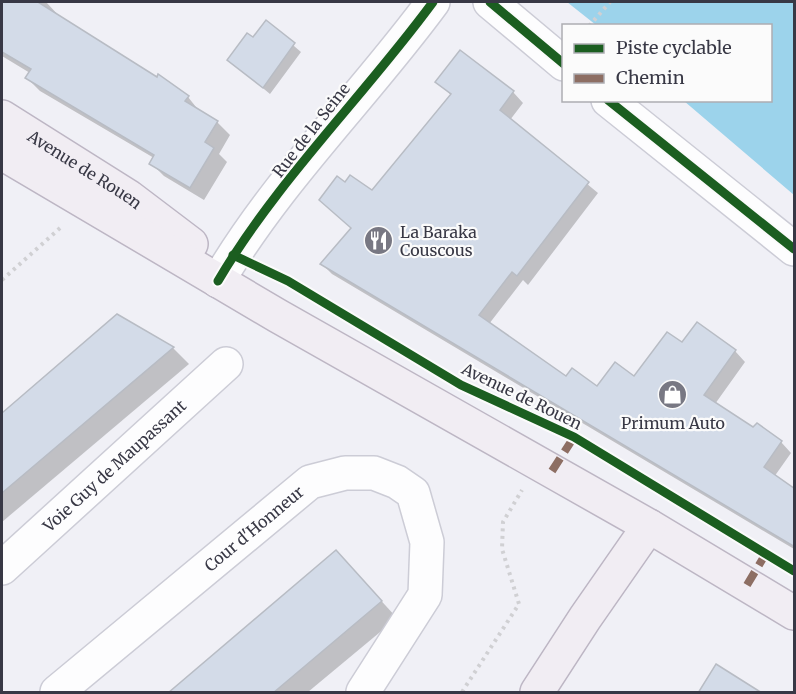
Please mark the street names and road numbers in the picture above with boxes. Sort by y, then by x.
street label: Rue de la Seine [268,79,354,181]
street label: Avenue de Rouen [23,125,146,213]
street label: Avenue de Rouen [458,358,586,434]
street label: Voie Guy de Maupassant [38,395,191,537]
street label: Cour d'Honneur [200,482,308,575]

